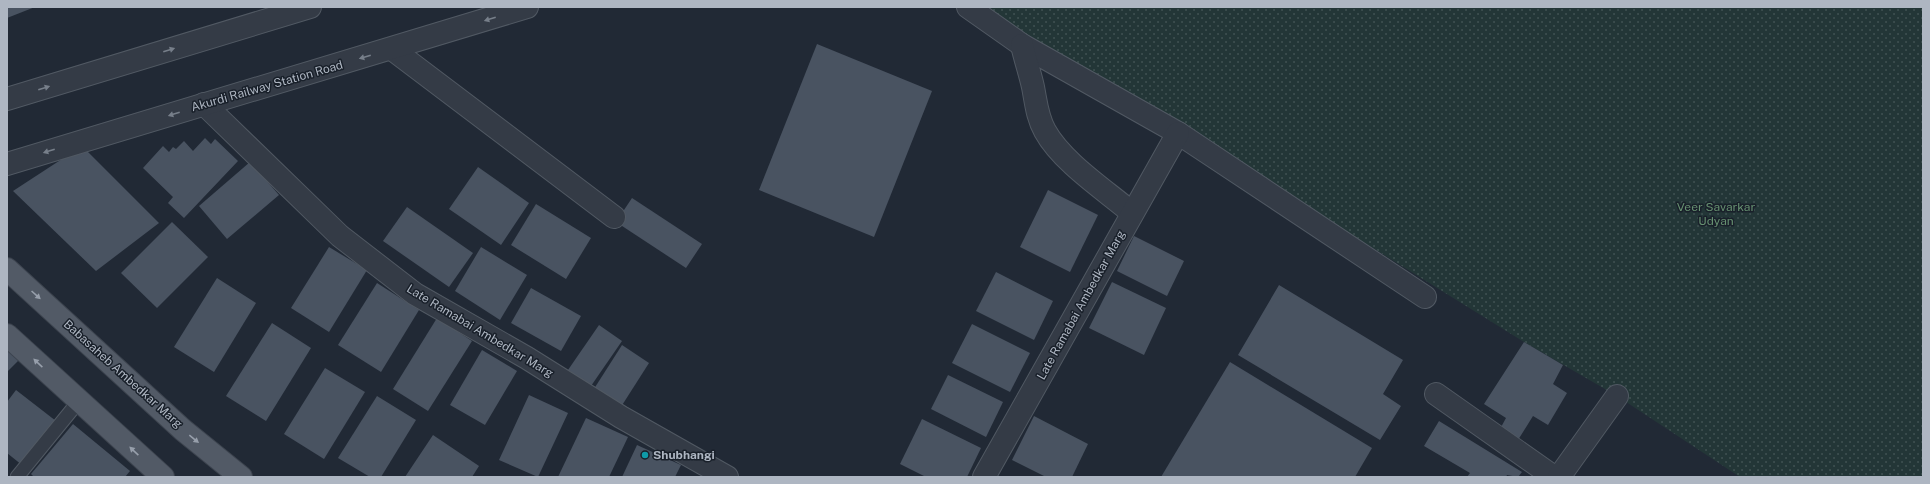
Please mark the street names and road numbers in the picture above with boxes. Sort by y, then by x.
street label: Akurdi Railway Station Road [189,58,345,114]
street label: Late Ramabai Ambedkar Marg [1034,228,1128,382]
street label: Late Ramabai Ambedkar Marg [404,282,556,380]
street label: Babasaheb Ambedkar Marg [61,317,185,431]

